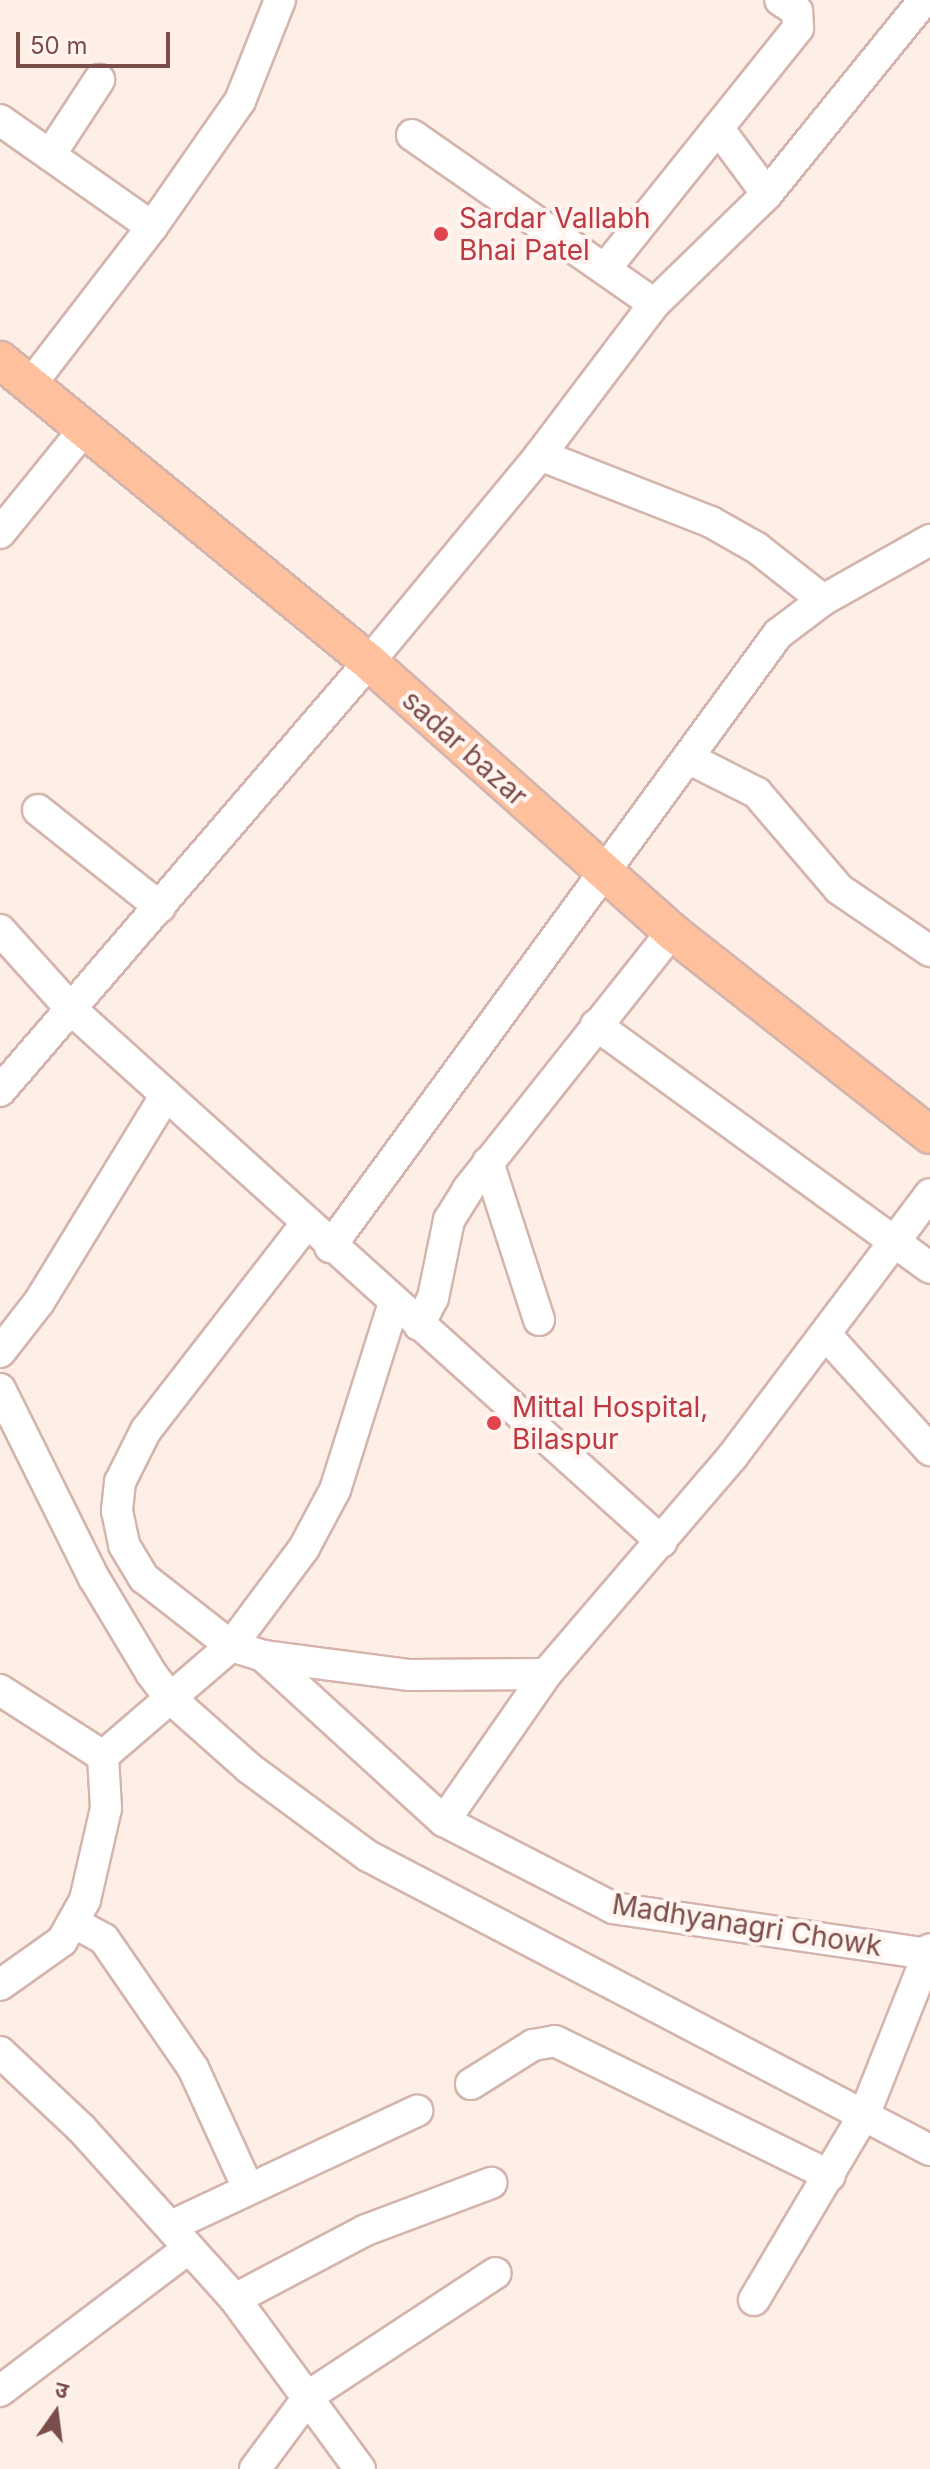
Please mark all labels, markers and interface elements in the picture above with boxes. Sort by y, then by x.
scale bar [20,16,174,66]
text: 50 m [30,31,88,60]
place label: Sardar Vallabh Bhai Patel [459,201,651,267]
marker: Sardar Vallabh Bhai Patel [430,223,452,245]
street label: sadar bazar [396,683,534,813]
place label: Mittal Hospital, Bilaspur [512,1390,708,1456]
marker: Mittal Hospital, Bilaspur [483,1412,505,1434]
street label: Madhyanagri Chowk [610,1887,884,1963]
north arrow [16,2373,96,2453]
text: उ [52,2376,71,2404]

